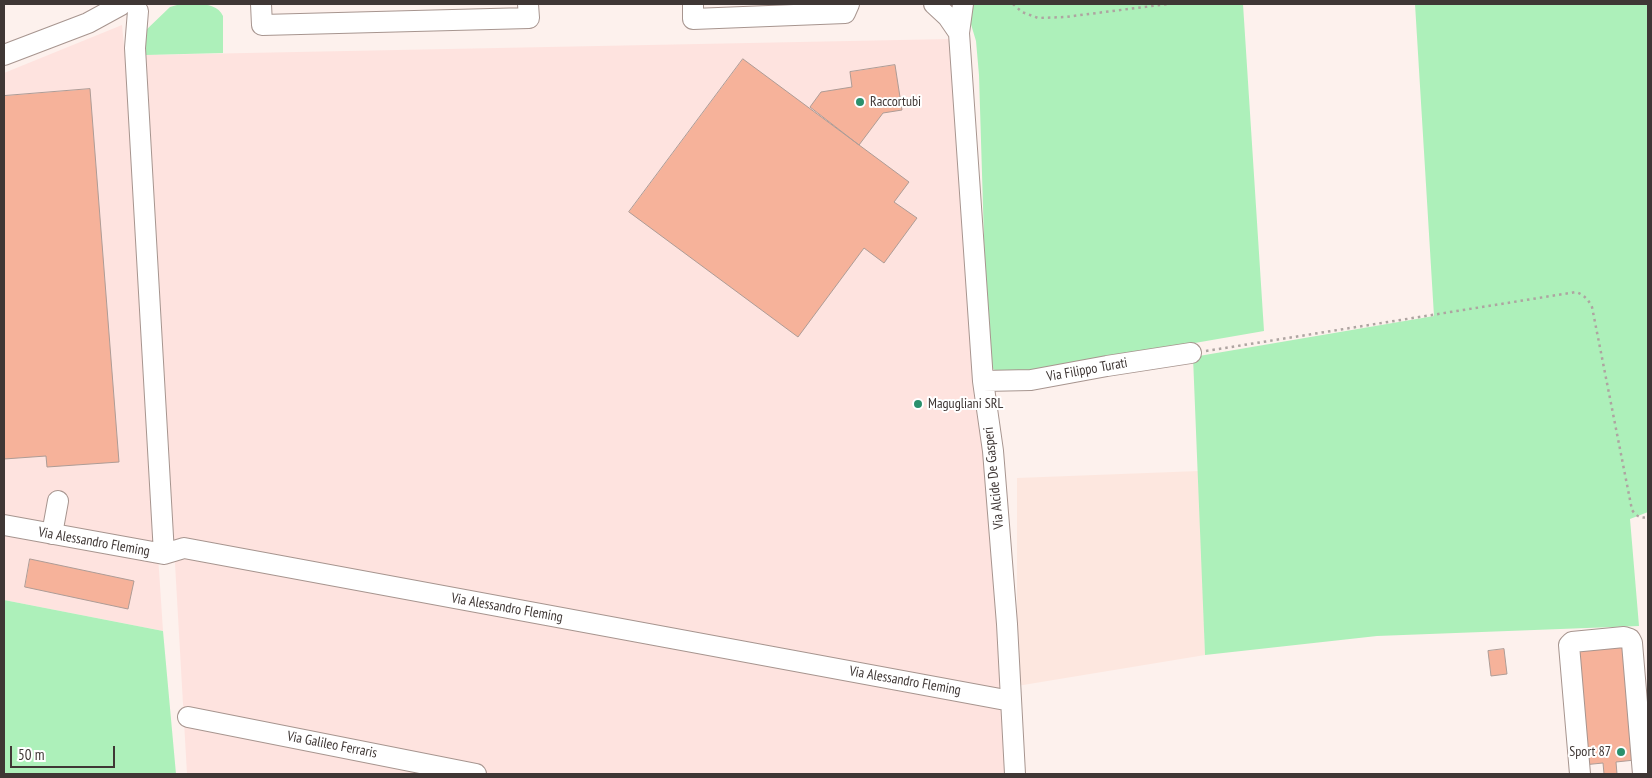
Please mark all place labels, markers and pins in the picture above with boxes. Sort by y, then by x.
place label: Raccortubi [870,94,921,110]
marker: Raccortubi [854,96,866,108]
place label: Magugliani SRL [928,396,1003,412]
marker: Magugliani SRL [912,398,924,410]
place label: Sport 87 [1569,744,1611,760]
marker: Sport 87 [1615,746,1627,758]

